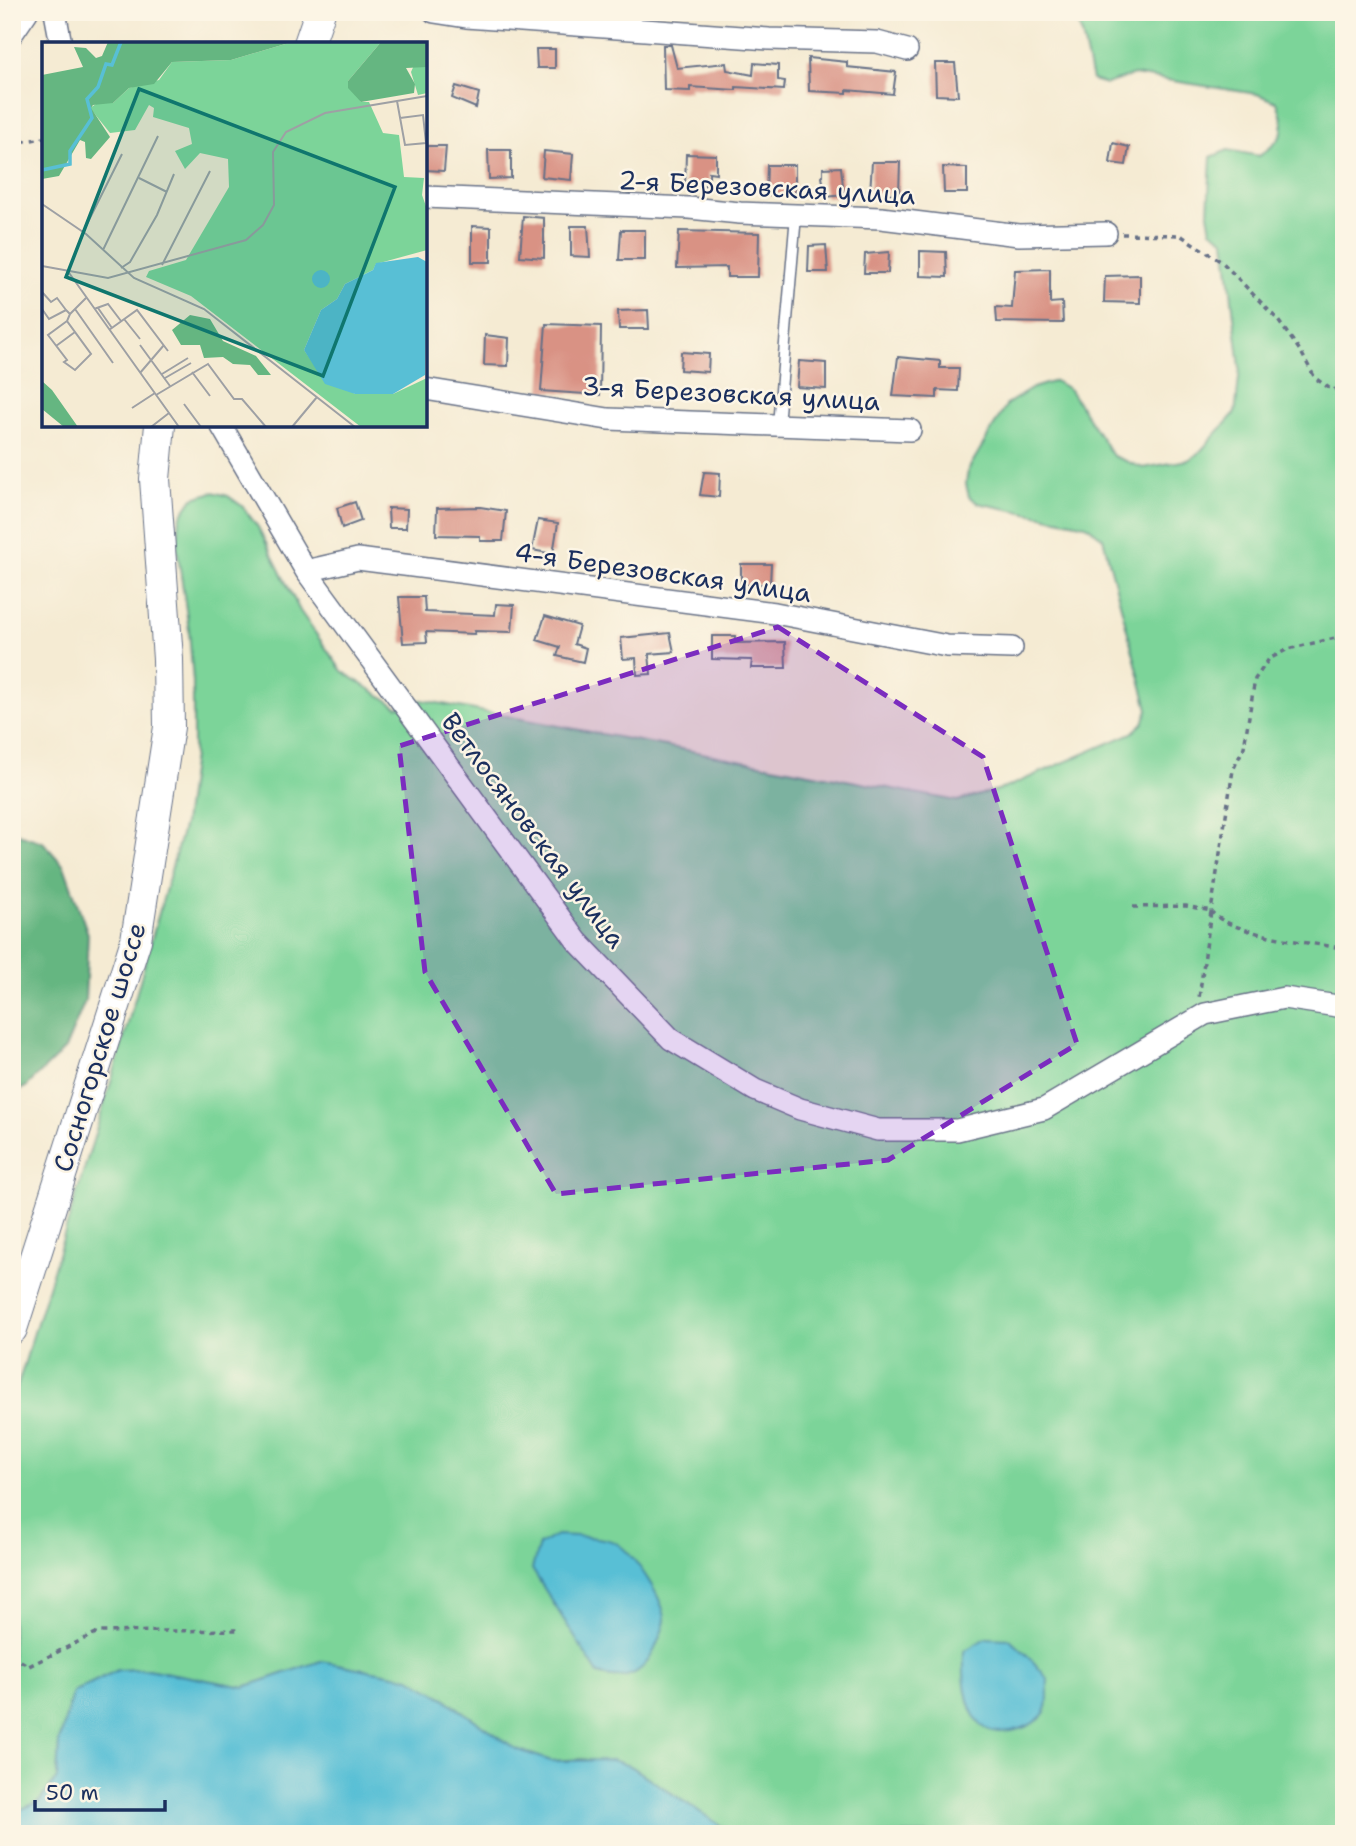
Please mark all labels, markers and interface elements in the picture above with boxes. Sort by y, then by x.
inset map [42,42,427,427]
street label: 2-я Березовская улица [618,162,916,212]
street label: 3-я Березовская улица [581,368,881,418]
street label: 4-я Березовская улица [512,534,814,610]
street label: Ветлосяновская улица [434,705,634,955]
street label: Сосногорское шоссе [44,918,154,1176]
scale bar [35,1769,164,1813]
text: 50 m [46,1779,99,1807]

